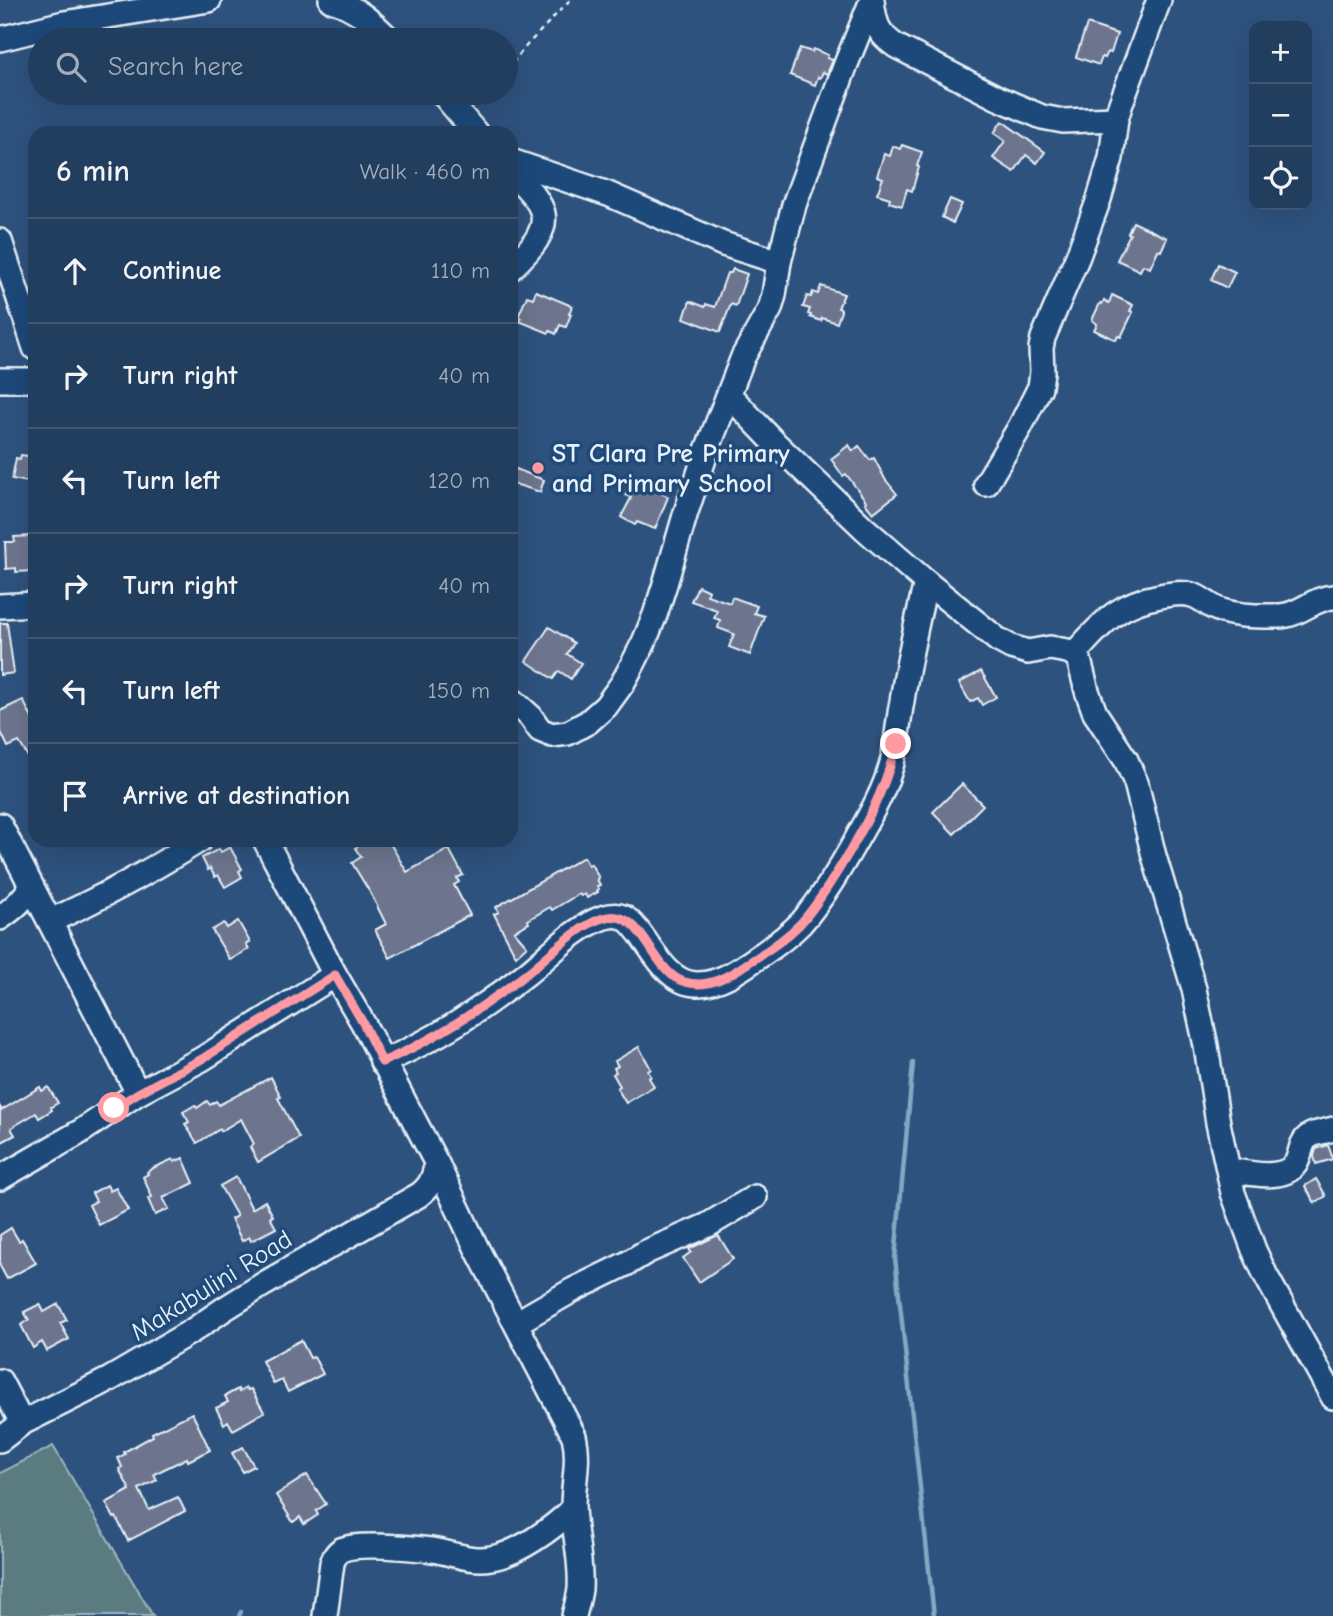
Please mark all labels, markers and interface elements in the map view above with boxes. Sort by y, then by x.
map controls [1249,21,1312,210]
button: + [1249,21,1312,84]
search box [28,28,518,105]
icon: search [52,48,90,86]
text: Search here [108,52,243,82]
button: − [1249,84,1312,147]
button: locate [1249,147,1312,210]
text: 6 min [56,154,130,189]
text: Walk · 460 m [360,158,490,185]
icon: ahead [56,252,94,290]
text: Continue [123,256,221,286]
text: 110 m [431,257,490,284]
icon: right [56,357,94,395]
text: Turn right [123,361,237,391]
text: 40 m [438,362,490,389]
place label: ST Clara Pre Primary and Primary School [552,439,790,499]
marker: ST Clara Pre Primary and Primary School [530,460,546,476]
icon: left [56,462,94,500]
text: Turn left [123,466,220,496]
text: 120 m [428,467,490,494]
icon: right [56,567,94,605]
text: Turn right [123,571,237,601]
text: 40 m [438,572,490,599]
icon: left [56,672,94,710]
text: Turn left [123,676,220,706]
text: 150 m [428,677,490,704]
route end [880,728,911,759]
icon: arrive [56,777,94,815]
text: Arrive at destination [123,781,350,811]
route start [98,1092,129,1123]
street label: Makabulini Road [125,1224,298,1347]

